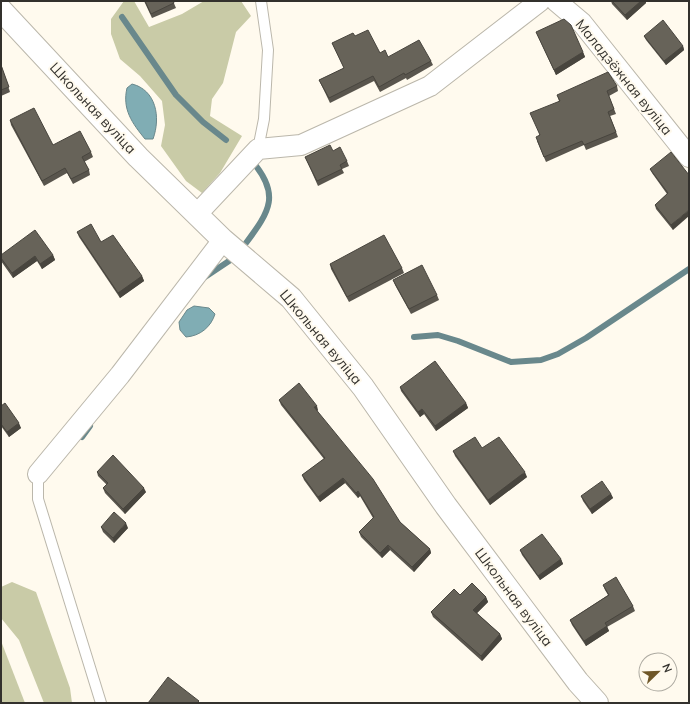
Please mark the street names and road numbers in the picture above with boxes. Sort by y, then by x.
street label: Маладзёжная вуліца [572,15,676,139]
street label: Школьная вуліца [46,58,140,158]
street label: Школьная вуліца [276,286,366,388]
street label: Школьная вуліца [471,544,557,650]

